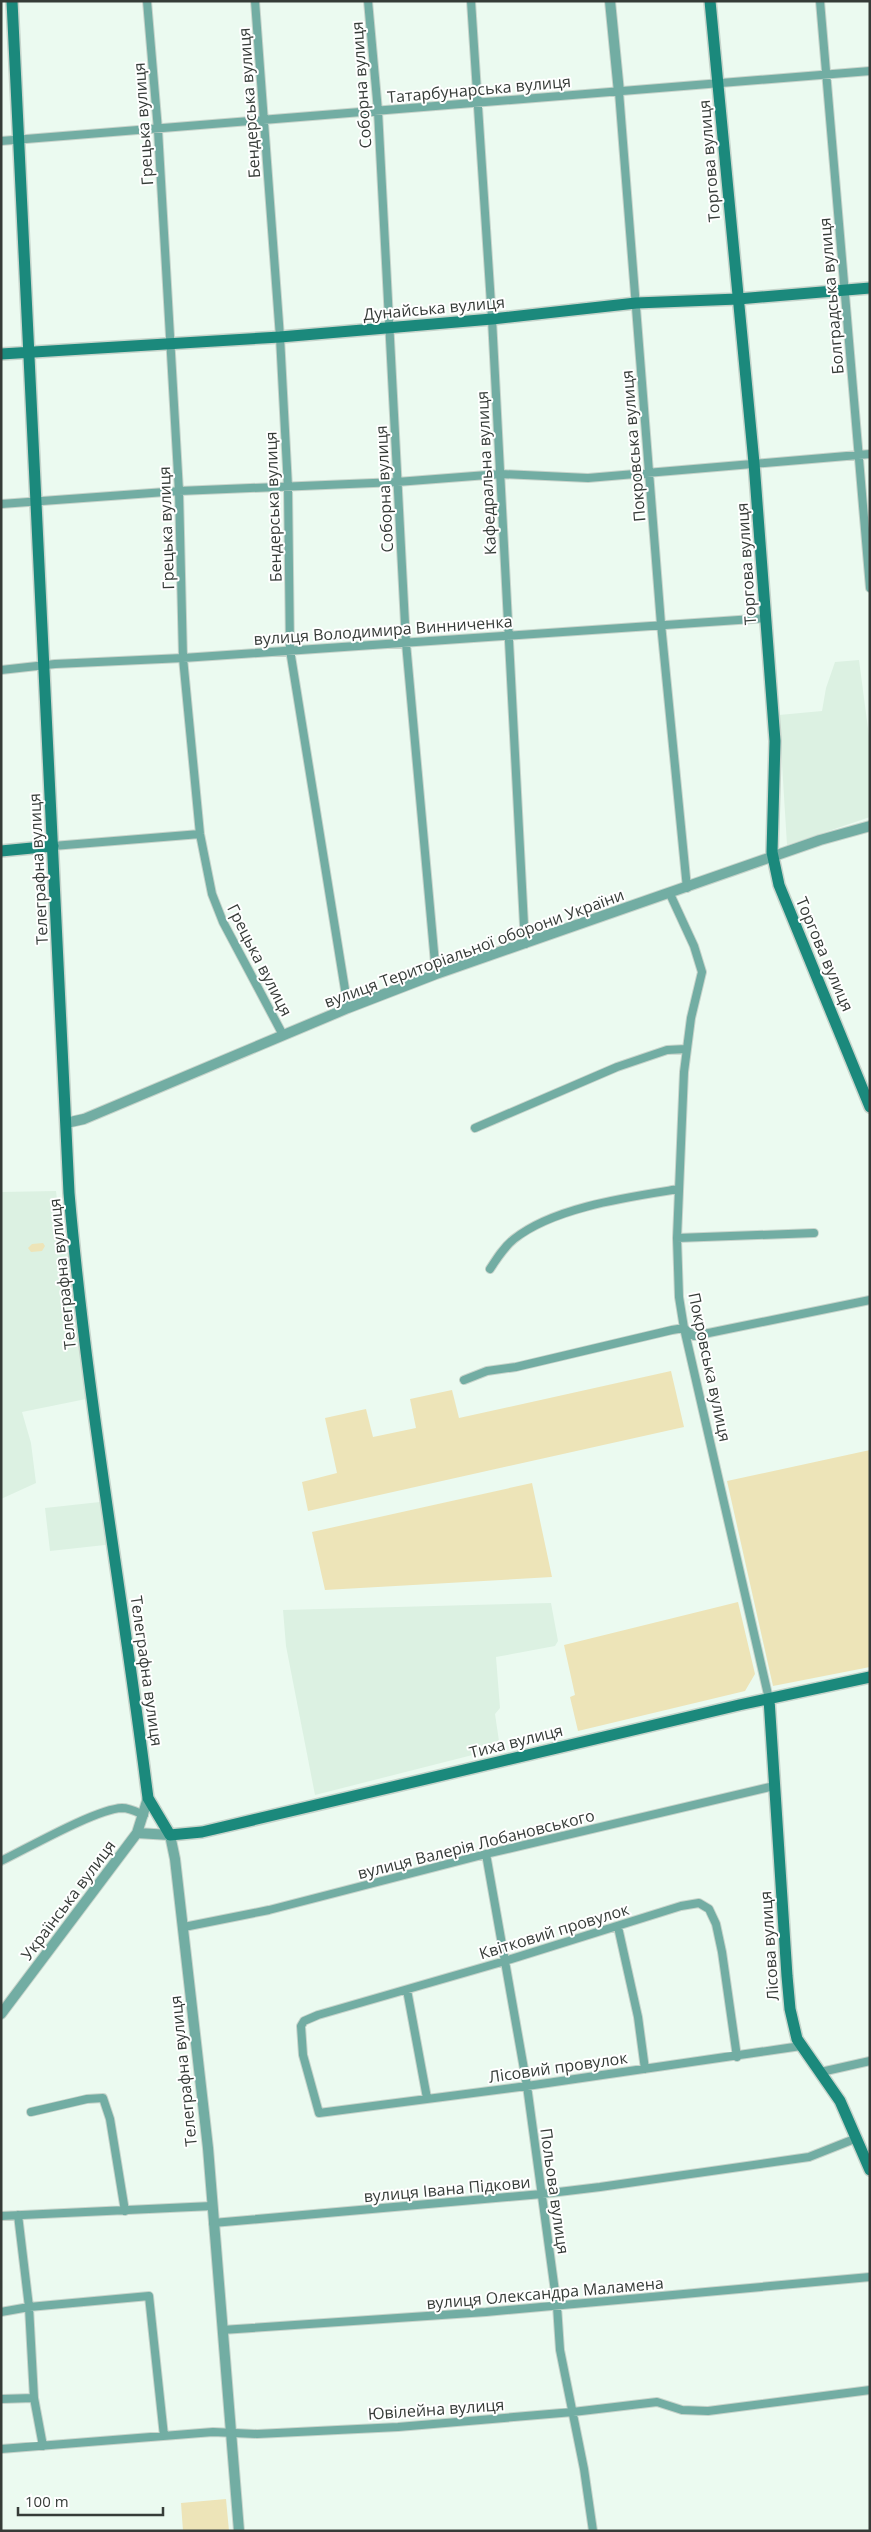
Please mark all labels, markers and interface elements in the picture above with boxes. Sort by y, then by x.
street label: Соборна вулиця [346,21,376,149]
street label: Бендерська вулиця [233,27,265,179]
street label: Грецька вулиця [128,62,158,186]
street label: Татарбунарська вулиця [386,70,572,108]
street label: Торгова вулиця [693,99,725,223]
street label: Болградська вулиця [813,217,849,375]
street label: Дунайська вулиця [362,291,506,325]
street label: Покровська вулиця [615,369,651,523]
street label: Кафедральна вулиця [471,390,501,556]
street label: Соборна вулиця [370,425,398,553]
street label: Бендерська вулиця [259,431,287,583]
street label: Грецька вулиця [153,466,179,590]
street label: Торгова вулиця [731,502,761,626]
street label: вулиця Володимира Винниченка [253,610,513,650]
street label: Телеграфна вулиця [23,793,53,945]
street label: вулиця Територіальної оборони України [321,883,627,1013]
street label: Торгова вулиця [791,893,859,1015]
street label: Грецька вулиця [222,900,298,1020]
street label: Телеграфна вулиця [43,1197,81,1351]
street label: Покровська вулиця [683,1290,737,1444]
street label: Телеграфна вулиця [126,1594,168,1748]
street label: Тиха вулиця [467,1719,565,1763]
street label: вулиця Валерія Лобановського [355,1804,597,1884]
street label: Українська вулиця [16,1836,120,1964]
street label: Лісова вулиця [754,1890,784,2002]
street label: Квітковий провулок [476,1898,632,1964]
street label: Телеграфна вулиця [164,1994,202,2148]
street label: Лісовий провулок [487,2046,629,2088]
street label: Польова вулиця [535,2127,575,2255]
street label: вулиця Івана Підкови [363,2171,531,2207]
street label: вулиця Олександра Маламена [425,2272,665,2314]
street label: Ювілейна вулиця [367,2393,505,2425]
scale bar [18,2484,162,2516]
text: 100 m [25,2491,69,2511]

